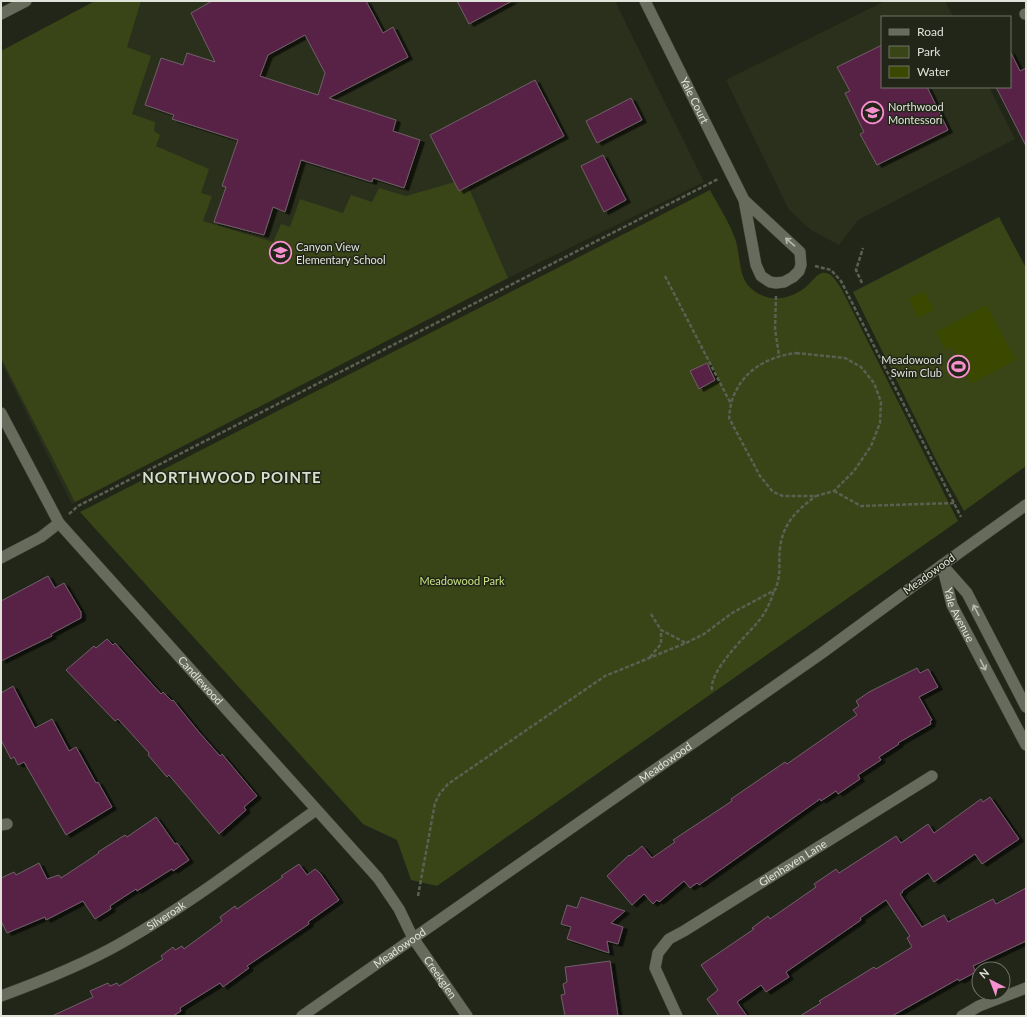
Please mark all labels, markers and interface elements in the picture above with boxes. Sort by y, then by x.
legend [881,16,1011,88]
text: Road [917,24,944,39]
text: Park [917,44,941,59]
text: Water [917,64,950,79]
street label: Yale Court [678,75,712,125]
school or university icon: Northwood Montessori [859,100,885,126]
place label: Northwood Montessori [888,100,944,126]
one-way arrow [785,237,795,246]
school or university icon: Canyon View Elementary School [268,240,294,266]
place label: Canyon View Elementary School [296,240,386,266]
place label: Meadowood Swim Club [881,353,942,379]
sports icon: Meadowood Swim Club [945,353,971,379]
district label: NORTHWOOD POINTE [142,468,322,486]
street label: Meadowood [900,550,957,597]
park label: Meadowood Park [419,574,505,587]
street label: Yale Avenue [942,586,977,644]
one-way arrow [971,604,979,616]
street label: Candlewood [176,653,226,707]
one-way arrow [980,659,987,671]
street label: Meadowood [636,739,694,785]
street label: Glenhaven Lane [756,837,829,889]
street label: Silveroak [144,898,188,933]
street label: Meadowood [371,925,428,970]
street label: Creekglen [421,953,460,1001]
north arrow [971,961,1011,1001]
text: N [976,966,991,981]

